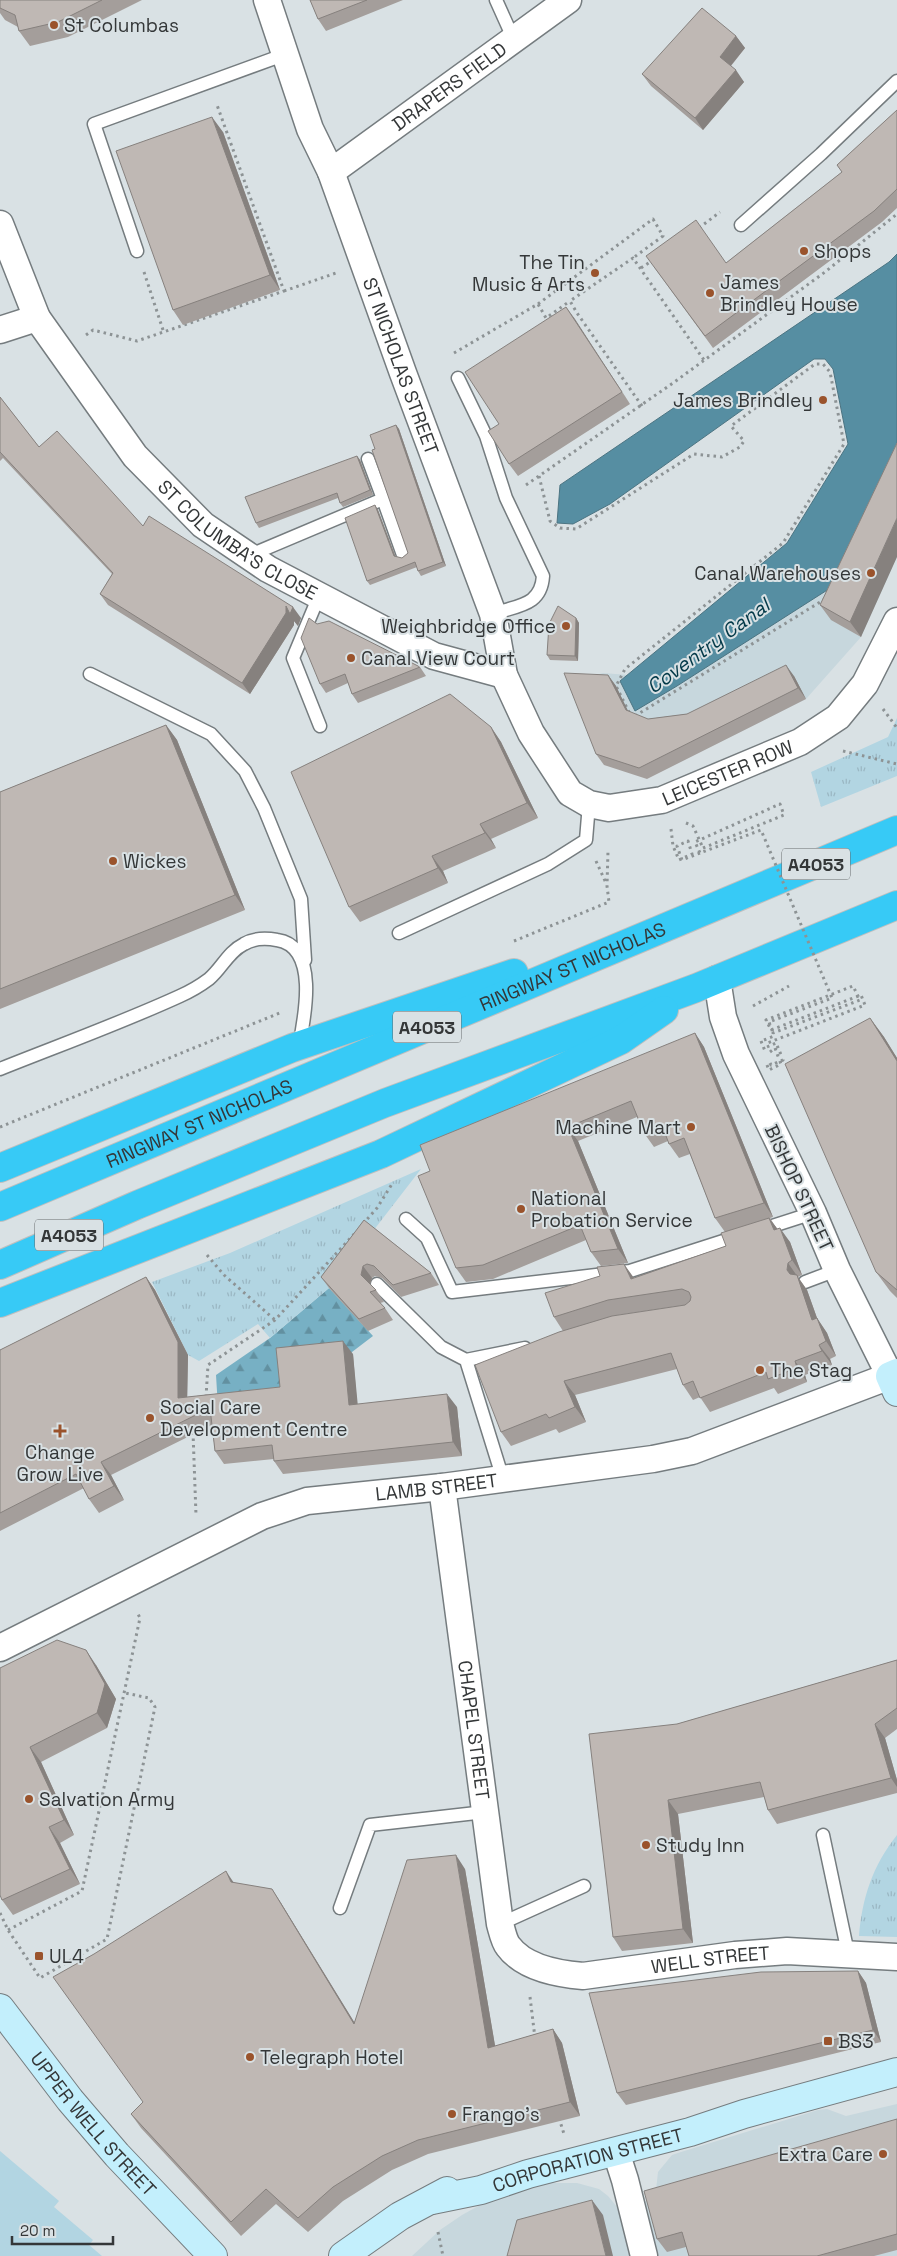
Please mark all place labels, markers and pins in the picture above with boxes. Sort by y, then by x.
place label: St Columbas [64,13,179,38]
marker: St Columbas [48,19,60,31]
place label: Shops [814,239,871,264]
marker: Shops [798,245,810,257]
place label: The Tin Music & Arts [472,250,585,297]
marker: The Tin Music & Arts [589,267,601,279]
place label: James Brindley House [720,270,858,317]
marker: James Brindley House [704,287,716,299]
place label: James Brindley [673,388,813,413]
marker: James Brindley [817,394,829,406]
place label: Canal Warehouses [694,561,861,586]
marker: Canal Warehouses [865,567,877,579]
place label: Weighbridge Office [381,614,556,639]
marker: Weighbridge Office [560,620,572,632]
place label: Canal View Court [361,646,515,671]
marker: Canal View Court [345,652,357,664]
place label: Wickes [123,849,187,874]
marker: Wickes [107,855,119,867]
place label: Machine Mart [555,1115,681,1140]
marker: Machine Mart [685,1121,697,1133]
place label: National Probation Service [531,1186,693,1233]
marker: National Probation Service [515,1203,527,1215]
place label: The Stag [770,1358,852,1383]
marker: The Stag [754,1364,766,1376]
place label: Social Care Development Centre [160,1395,347,1442]
marker: Social Care Development Centre [144,1412,156,1424]
marker: Change Grow Live [53,1424,67,1438]
place label: Change Grow Live [16,1440,104,1487]
place label: Salvation Army [39,1787,175,1812]
marker: Salvation Army [23,1793,35,1805]
place label: Study Inn [656,1833,745,1858]
marker: Study Inn [640,1839,652,1851]
place label: UL4 [49,1944,84,1969]
marker: UL4 [33,1950,45,1962]
place label: BS3 [838,2029,874,2054]
marker: BS3 [822,2035,834,2047]
place label: Telegraph Hotel [260,2045,403,2070]
marker: Telegraph Hotel [244,2051,256,2063]
place label: Frango's [462,2102,540,2127]
marker: Frango's [446,2108,458,2120]
place label: Extra Care [778,2142,873,2167]
marker: Extra Care [877,2148,889,2160]

